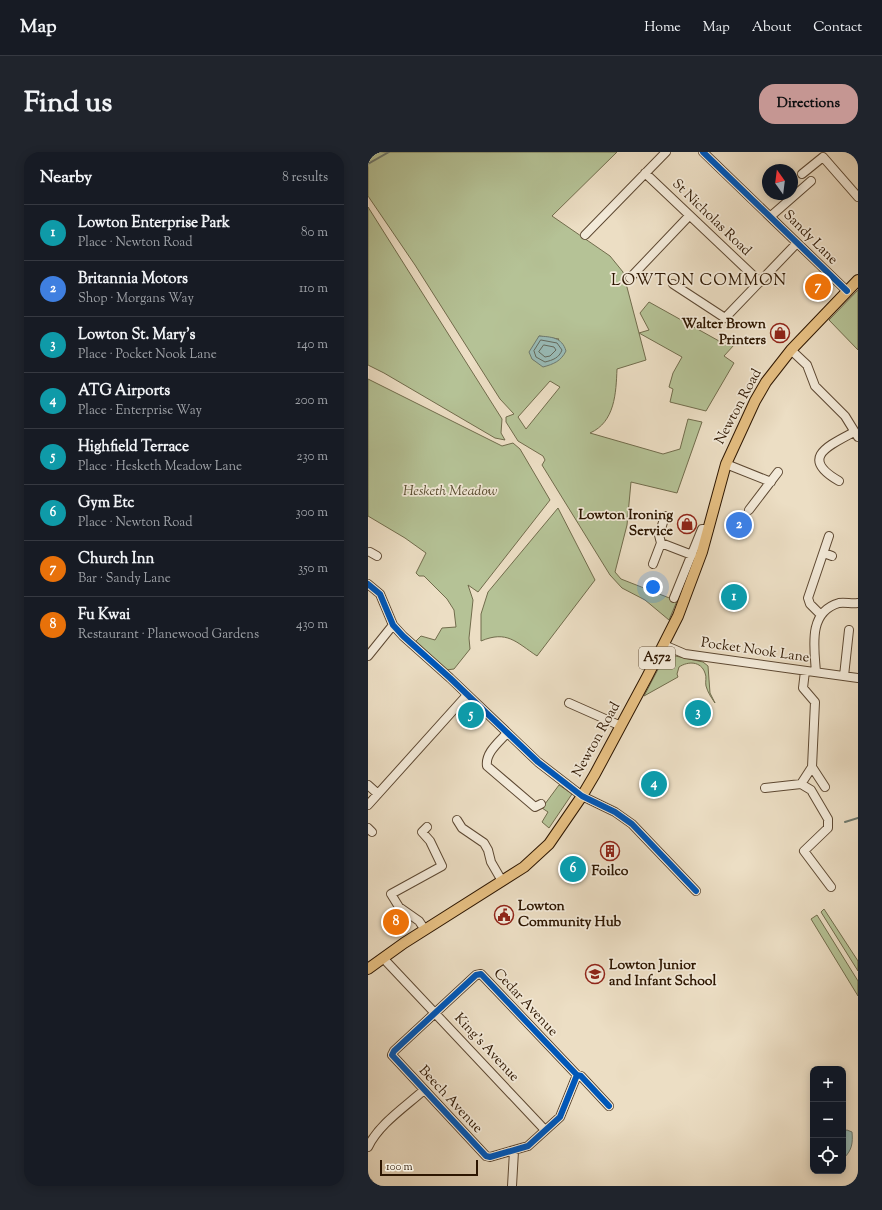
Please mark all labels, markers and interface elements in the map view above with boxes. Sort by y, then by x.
text: Map [20,14,57,41]
text: Home [644,18,681,38]
text: Map [703,18,730,38]
text: About [752,18,791,38]
text: Contact [813,18,862,38]
text: Find us [24,84,112,124]
button: Directions [759,84,858,124]
north arrow [762,164,798,200]
text: Nearby [40,166,92,190]
text: 8 results [282,169,328,187]
street label: St Nicholas Road [667,175,755,261]
street label: Sandy Lane [778,206,842,270]
text: Lowton Enterprise Park [78,213,230,234]
text: 1 [51,224,55,242]
text: 80 m [301,224,328,242]
text: Place · Newton Road [78,234,193,252]
text: Britannia Motors [78,269,188,290]
district label: LOWTON COMMON [611,270,787,293]
pin: 7 [805,272,831,302]
text: 2 [50,280,56,298]
text: 110 m [299,280,328,298]
text: Shop · Morgans Way [78,290,194,308]
place label: Walter Brown Printers [681,315,767,351]
shop icon: Walter Brown Printers [769,322,791,344]
text: Lowton St. Mary's [78,325,195,346]
text: 3 [50,336,56,354]
text: 140 m [297,336,328,354]
text: Place · Pocket Nook Lane [78,346,217,364]
street label: Newton Road [711,366,767,448]
text: ATG Airports [78,381,170,402]
text: 4 [50,392,56,410]
text: 200 m [295,392,328,410]
text: Place · Enterprise Way [78,402,202,420]
text: Highfield Terrace [78,437,189,458]
text: 5 [51,448,55,466]
text: 230 m [296,448,328,466]
text: Place · Hesketh Meadow Lane [78,458,242,476]
park label: Hesketh Meadow [403,482,498,502]
text: Gym Etc [78,493,134,514]
text: 6 [50,504,56,522]
text: 300 m [296,504,328,522]
place label: Lowton Ironing Service [578,506,673,542]
pin: 2 [726,510,752,540]
shop icon: Lowton Ironing Service [676,513,698,535]
text: Place · Newton Road [78,514,193,532]
text: Church Inn [78,549,154,570]
text: 7 [50,560,56,578]
text: 350 m [298,560,328,578]
text: Bar · Sandy Lane [78,570,171,588]
your location [643,577,663,597]
pin: 1 [721,582,747,612]
text: Fu Kwai [78,605,130,626]
text: 8 [50,616,56,634]
text: 430 m [296,616,328,634]
text: Restaurant · Planewood Gardens [78,626,259,644]
street label: Pocket Nook Lane [700,633,810,669]
road number: A572 [639,647,675,669]
pin: 3 [685,698,711,728]
street label: Newton Road [568,699,626,781]
pin: 5 [458,700,484,730]
pin: 4 [641,769,667,799]
building icon: Foilco [599,840,621,862]
pin: 6 [560,854,586,884]
place label: Foilco [592,862,629,882]
place label: Lowton Community Hub [518,897,622,933]
public building icon: Lowton Community Hub [493,904,515,926]
pin: 8 [383,907,409,937]
place label: Lowton Junior and Infant School [609,956,716,992]
school or university icon: Lowton Junior and Infant School [584,963,606,985]
street label: Cedar Avenue [488,965,562,1041]
street label: King's Avenue [449,1009,523,1087]
street label: Beech Avenue [413,1062,487,1138]
map controls [810,1066,846,1174]
button: + [810,1066,846,1102]
button: − [810,1102,846,1138]
button: locate [810,1138,846,1174]
scale bar [380,1158,478,1177]
text: 100 m [386,1159,413,1175]

